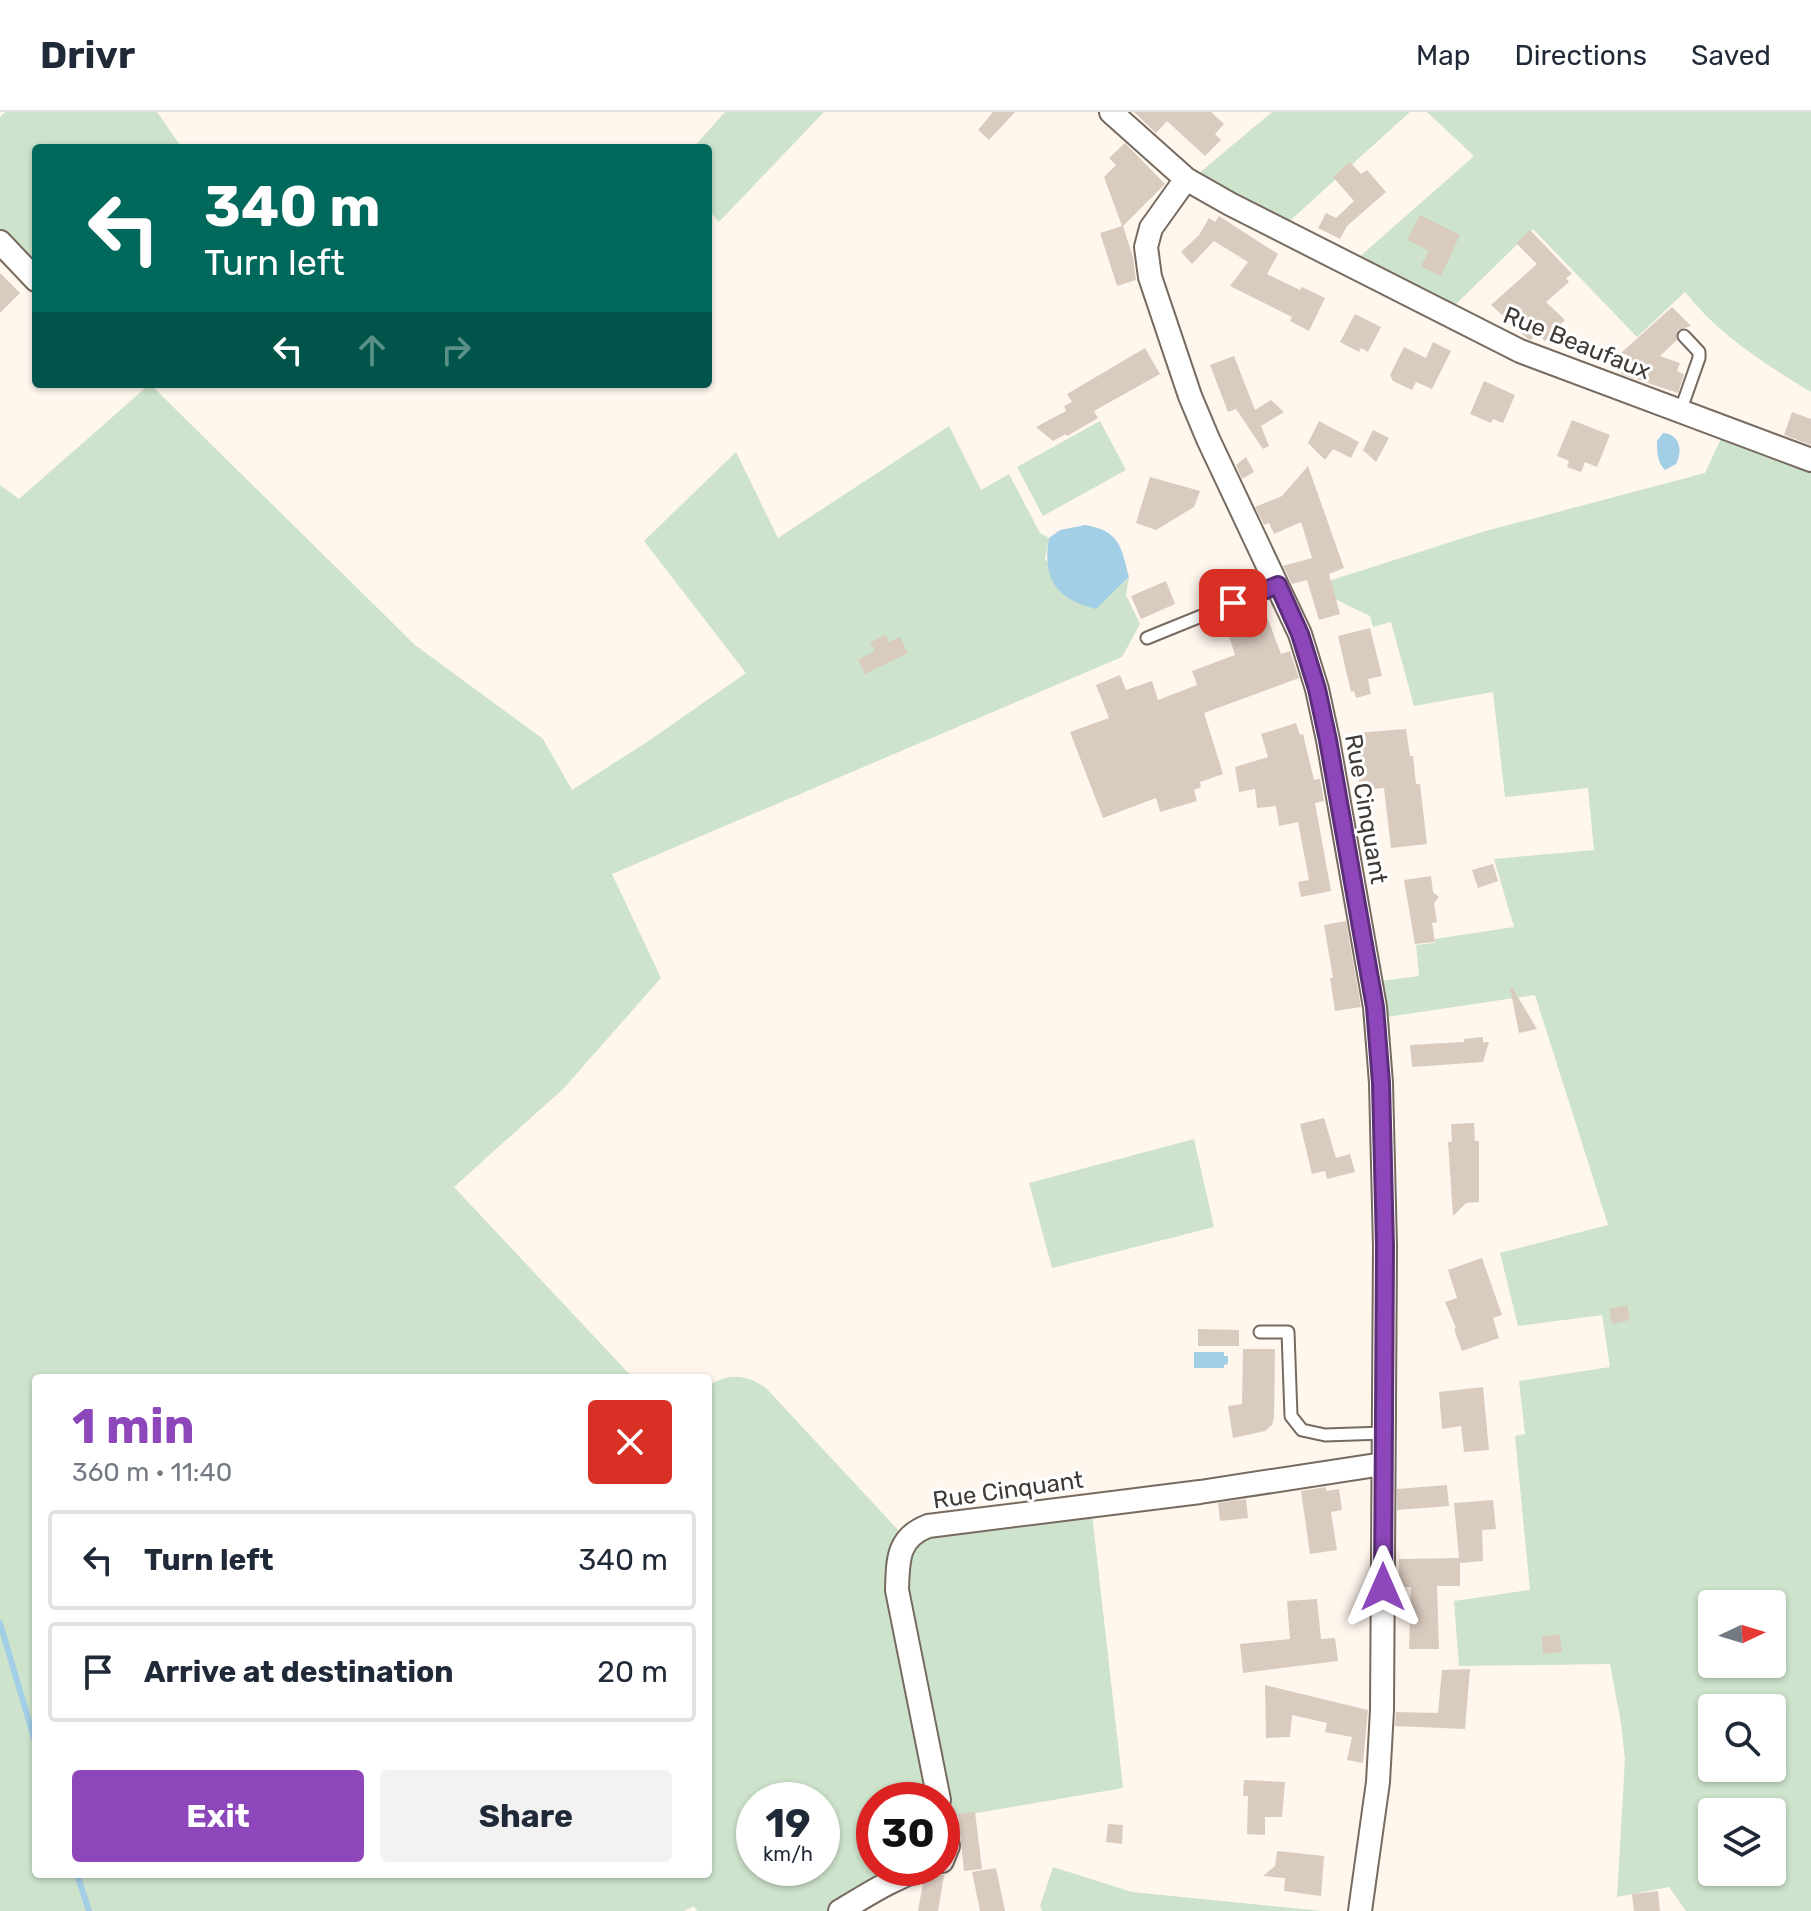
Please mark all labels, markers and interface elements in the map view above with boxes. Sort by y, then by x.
text: Drivr [40,32,135,78]
text: Map [1416,39,1470,72]
text: Directions [1514,39,1647,72]
text: Saved [1691,39,1771,72]
text: 340 m [204,174,380,240]
icon: left [72,176,176,280]
text: Turn left [204,241,345,284]
street label: Rue Beaufaux [1499,301,1655,385]
icon: left [266,328,310,372]
icon: ahead [350,328,394,372]
icon: right [434,328,478,372]
pin [1199,569,1267,637]
icon: arrive [1211,581,1255,625]
street label: Rue Cinquant [1339,732,1393,886]
text: 1 min [72,1398,195,1455]
button: close [588,1400,672,1484]
text: 360 m · 11:40 [72,1457,232,1488]
street label: Rue Cinquant [931,1466,1085,1514]
icon: left [76,1538,120,1582]
text: Turn left [144,1542,274,1578]
text: 340 m [578,1542,668,1578]
position arrow [1341,1545,1425,1629]
north arrow [1698,1590,1786,1678]
map controls [1698,1590,1786,1886]
icon: arrive [76,1650,120,1694]
text: Arrive at destination [144,1654,454,1690]
text: 20 m [597,1654,668,1690]
button: search [1698,1694,1786,1782]
button: Exit [72,1770,364,1862]
button: Share [380,1770,672,1862]
speed limit sign: 30 [856,1782,960,1886]
button: layers [1698,1798,1786,1886]
text: 19 [765,1800,811,1847]
text: km/h [763,1842,813,1866]

